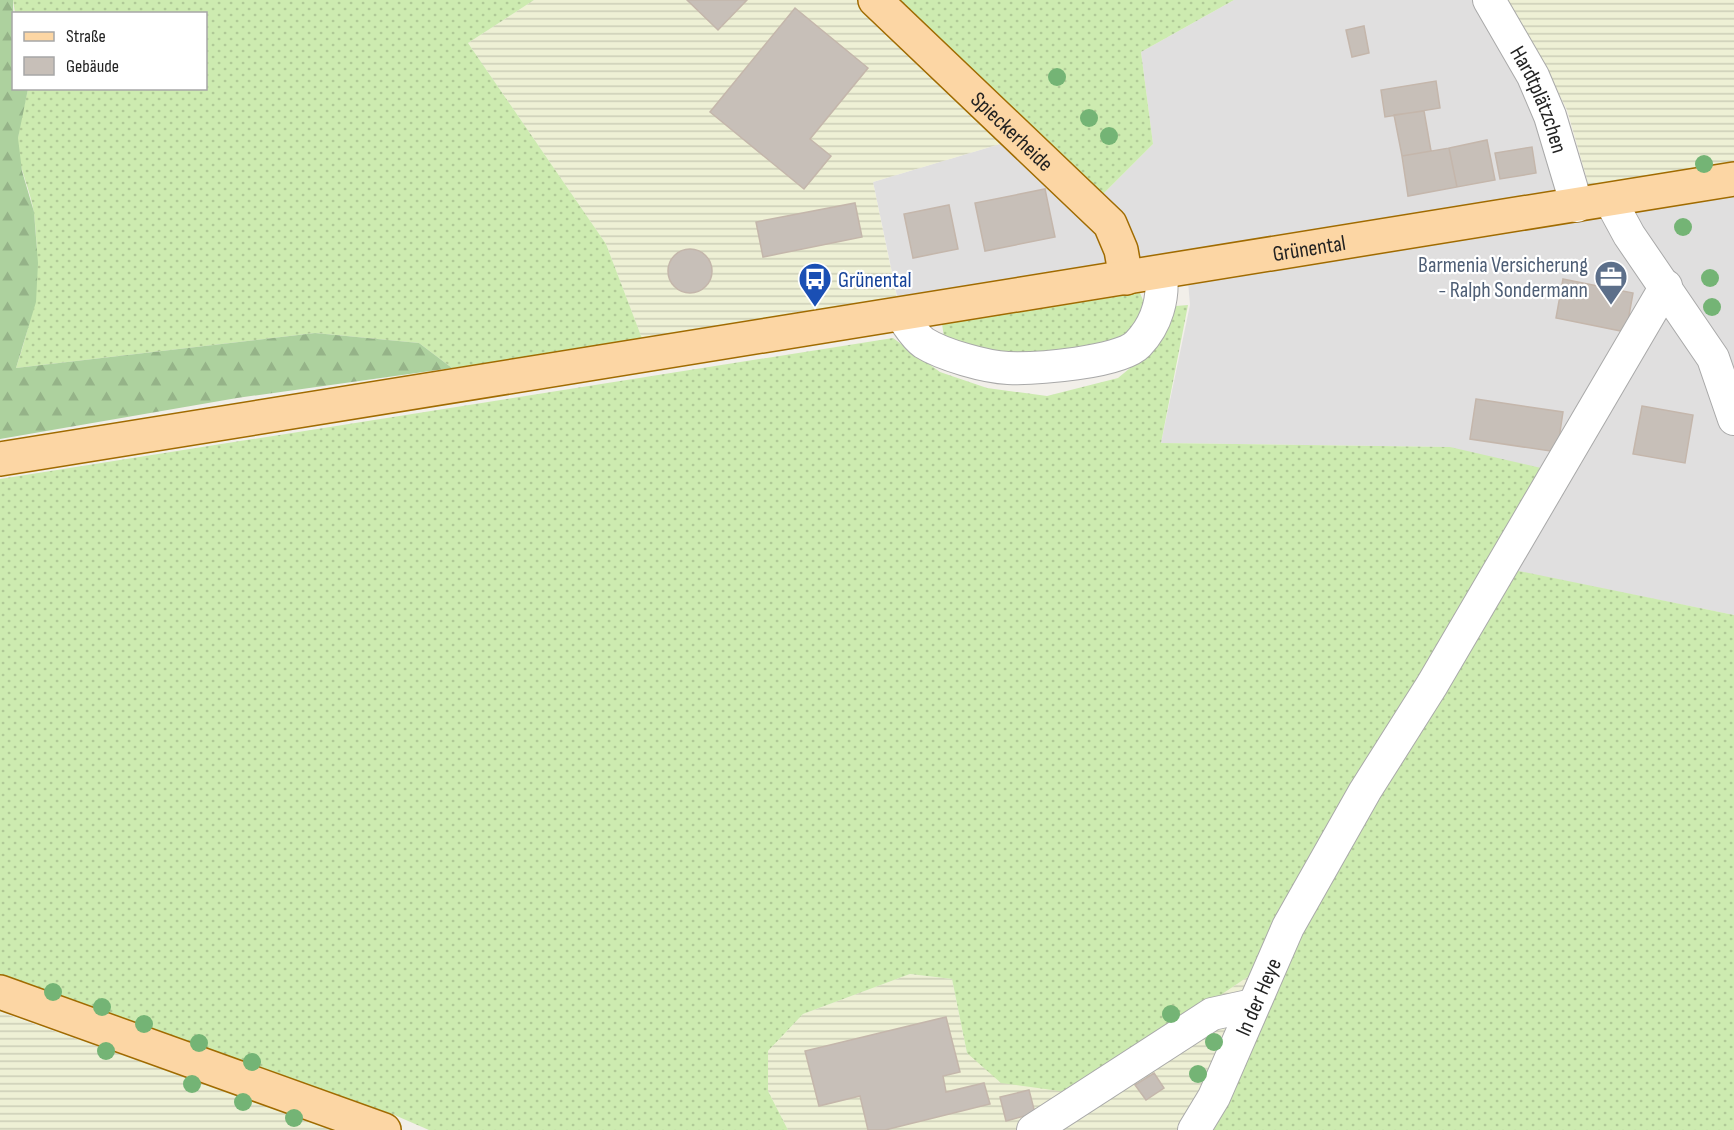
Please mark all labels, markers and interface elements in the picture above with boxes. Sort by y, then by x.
legend [12,12,207,90]
text: Straße [66,26,106,47]
street label: Hardtplätzchen [1504,41,1572,157]
text: Gebäude [66,56,119,77]
street label: Spieckerheide [965,87,1058,178]
street label: Grünental [1271,230,1348,268]
place label: Barmenia Versicherung - Ralph Sondermann [1418,252,1588,304]
office icon: Barmenia Versicherung - Ralph Sondermann [1593,259,1629,306]
bus stop icon: Grünental [797,261,833,308]
place label: Grünental [838,267,912,294]
street label: In der Heye [1230,954,1288,1040]

